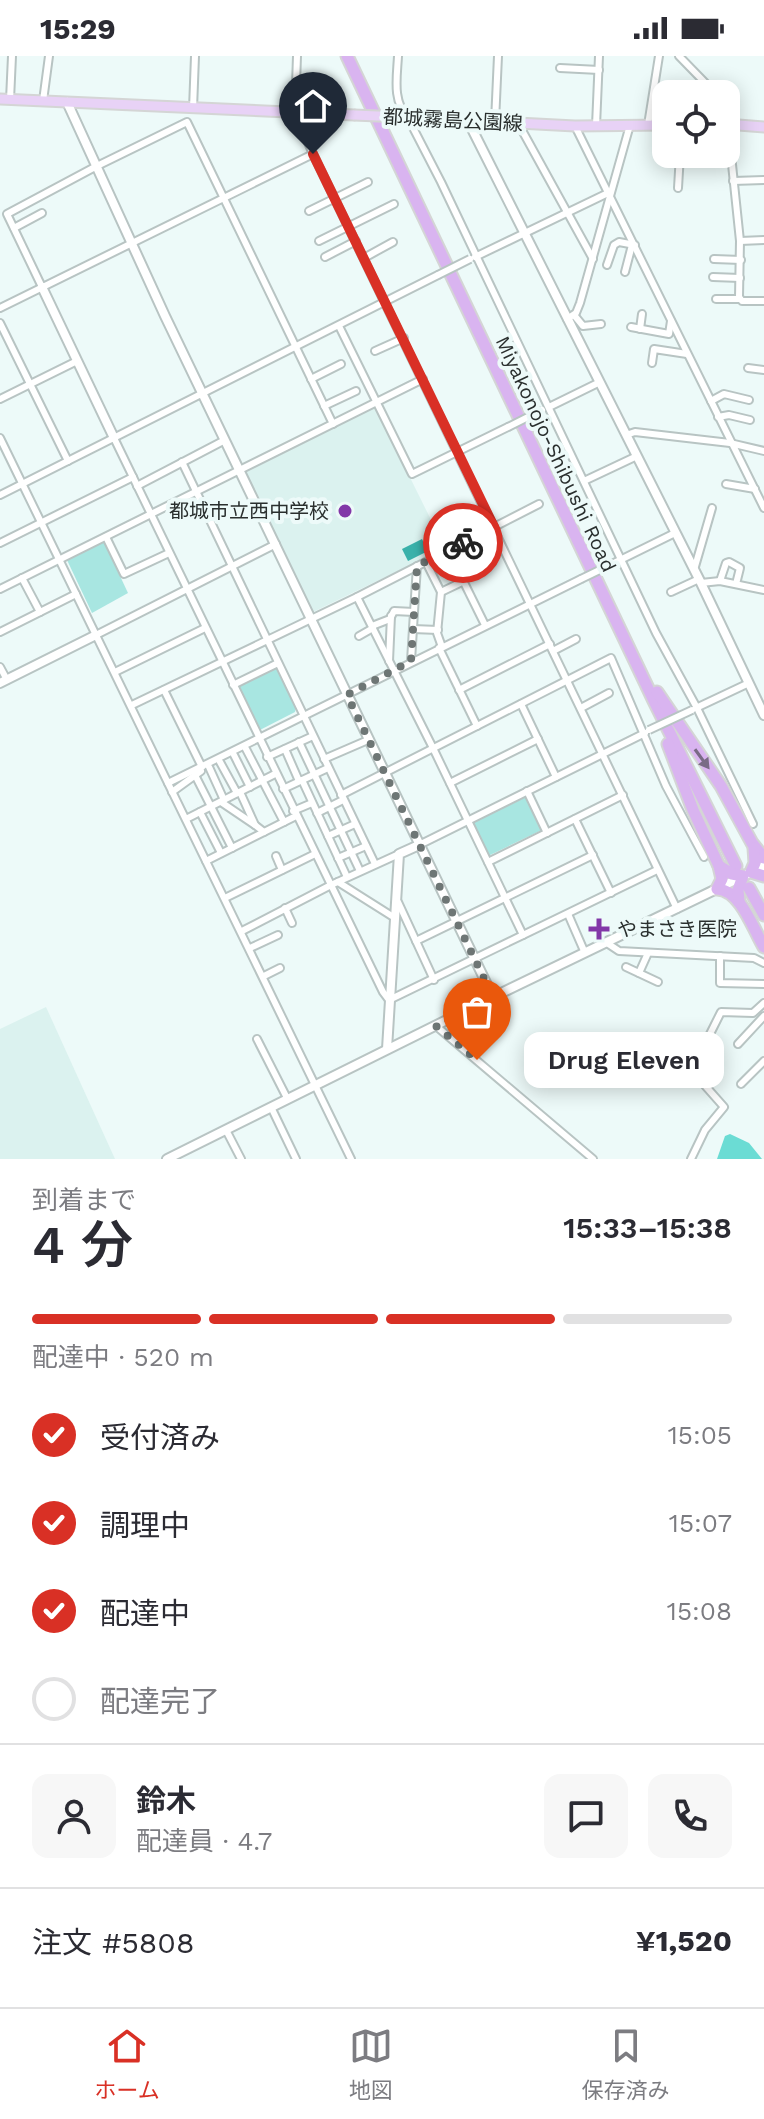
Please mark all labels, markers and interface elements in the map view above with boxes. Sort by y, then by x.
text: 15:29 [40,11,116,46]
pin [279,72,347,154]
map controls [652,80,740,168]
button: locate [652,80,740,168]
icon: home [291,84,335,128]
street label: 都城霧島公園線 [382,104,524,136]
street label: Miyakonojo-Shibushi Road [491,332,621,576]
place label: 都城市立西中学校 [169,499,329,523]
marker: 都城市立西中学校 [336,502,354,520]
courier [423,503,503,583]
icon: bike [441,521,485,565]
one-way arrow [694,748,710,770]
place label: やまさき医院 [617,917,737,941]
marker: やまさき医院 [588,918,610,940]
pin [443,978,511,1060]
icon: bag [455,990,499,1034]
callout: Drug Eleven [525,1032,725,1088]
text: Drug Eleven [548,1045,700,1075]
text: 到着まで [32,1185,136,1215]
text: 15:33–15:38 [563,1210,732,1245]
text: 4 分 [32,1215,133,1276]
text: 配達中 · 520 m [32,1342,214,1372]
icon: check [32,1413,76,1457]
text: 受付済み [100,1420,220,1455]
text: 15:05 [668,1420,732,1450]
icon: check [32,1501,76,1545]
text: 調理中 [100,1508,190,1543]
text: 15:07 [669,1508,732,1538]
icon: check [32,1589,76,1633]
text: 配達中 [100,1596,190,1631]
text: 15:08 [667,1596,732,1626]
text: 配達完了 [100,1684,220,1719]
button: person [32,1774,116,1858]
button: chat [544,1774,628,1858]
button: phone [648,1774,732,1858]
text: 鈴木 [136,1783,196,1818]
text: 配達員 · 4.7 [136,1826,272,1856]
text: ¥1,520 [636,1923,732,1958]
text: 注文 #5808 [32,1925,194,1960]
tab: ホーム [94,2024,160,2104]
tab: 地図 [349,2024,393,2104]
tab: 保存済み [582,2024,670,2104]

